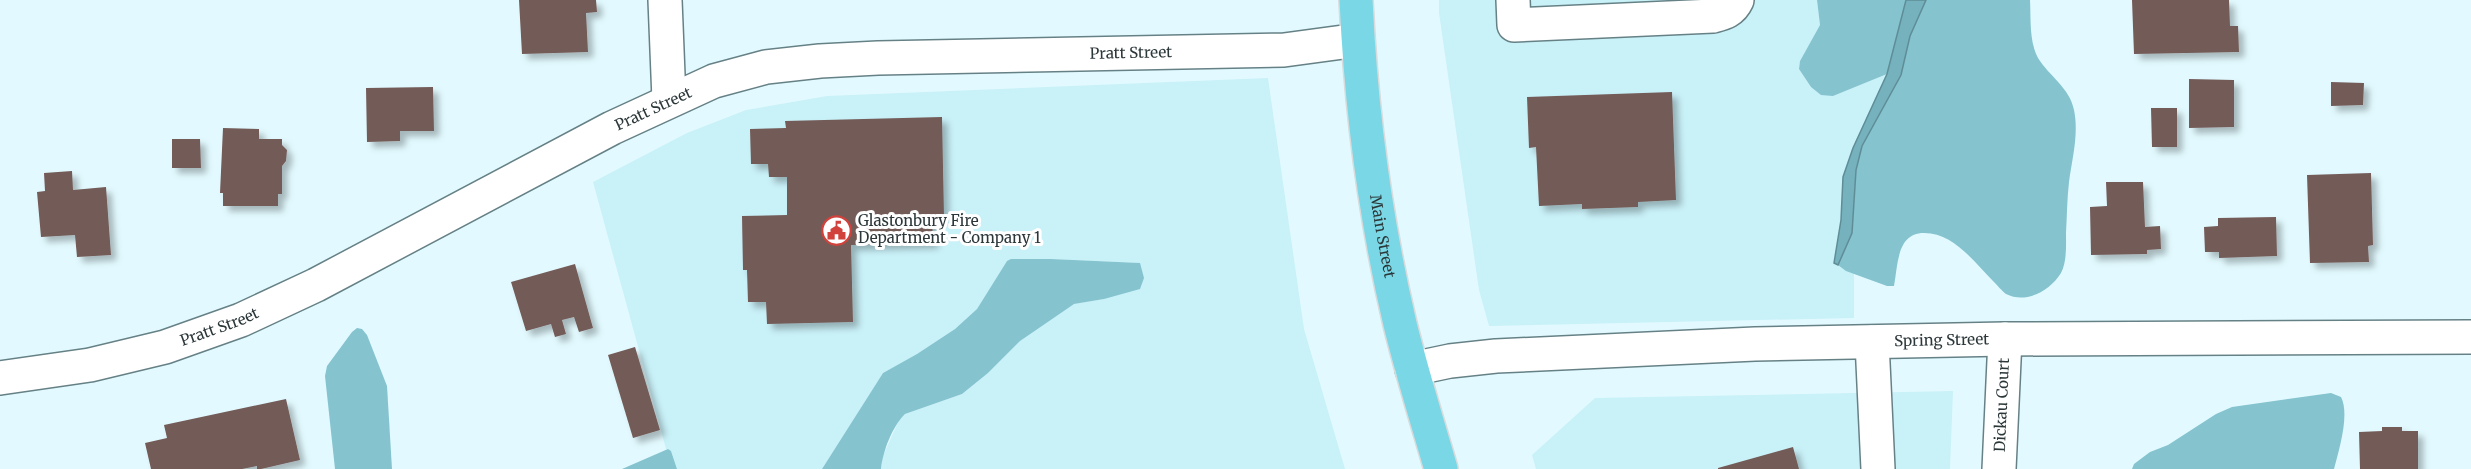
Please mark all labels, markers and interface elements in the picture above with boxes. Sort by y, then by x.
street label: Pratt Street [1089,42,1172,63]
street label: Pratt Street [612,83,695,134]
street label: Main Street [1366,193,1400,280]
place label: Glastonbury Fire Department - Company 1 [858,211,1041,247]
public building icon: Glastonbury Fire Department - Company 1 [821,214,853,246]
street label: Pratt Street [177,303,262,350]
street label: Spring Street [1894,329,1989,350]
street label: Dickau Court [1990,357,2013,453]

